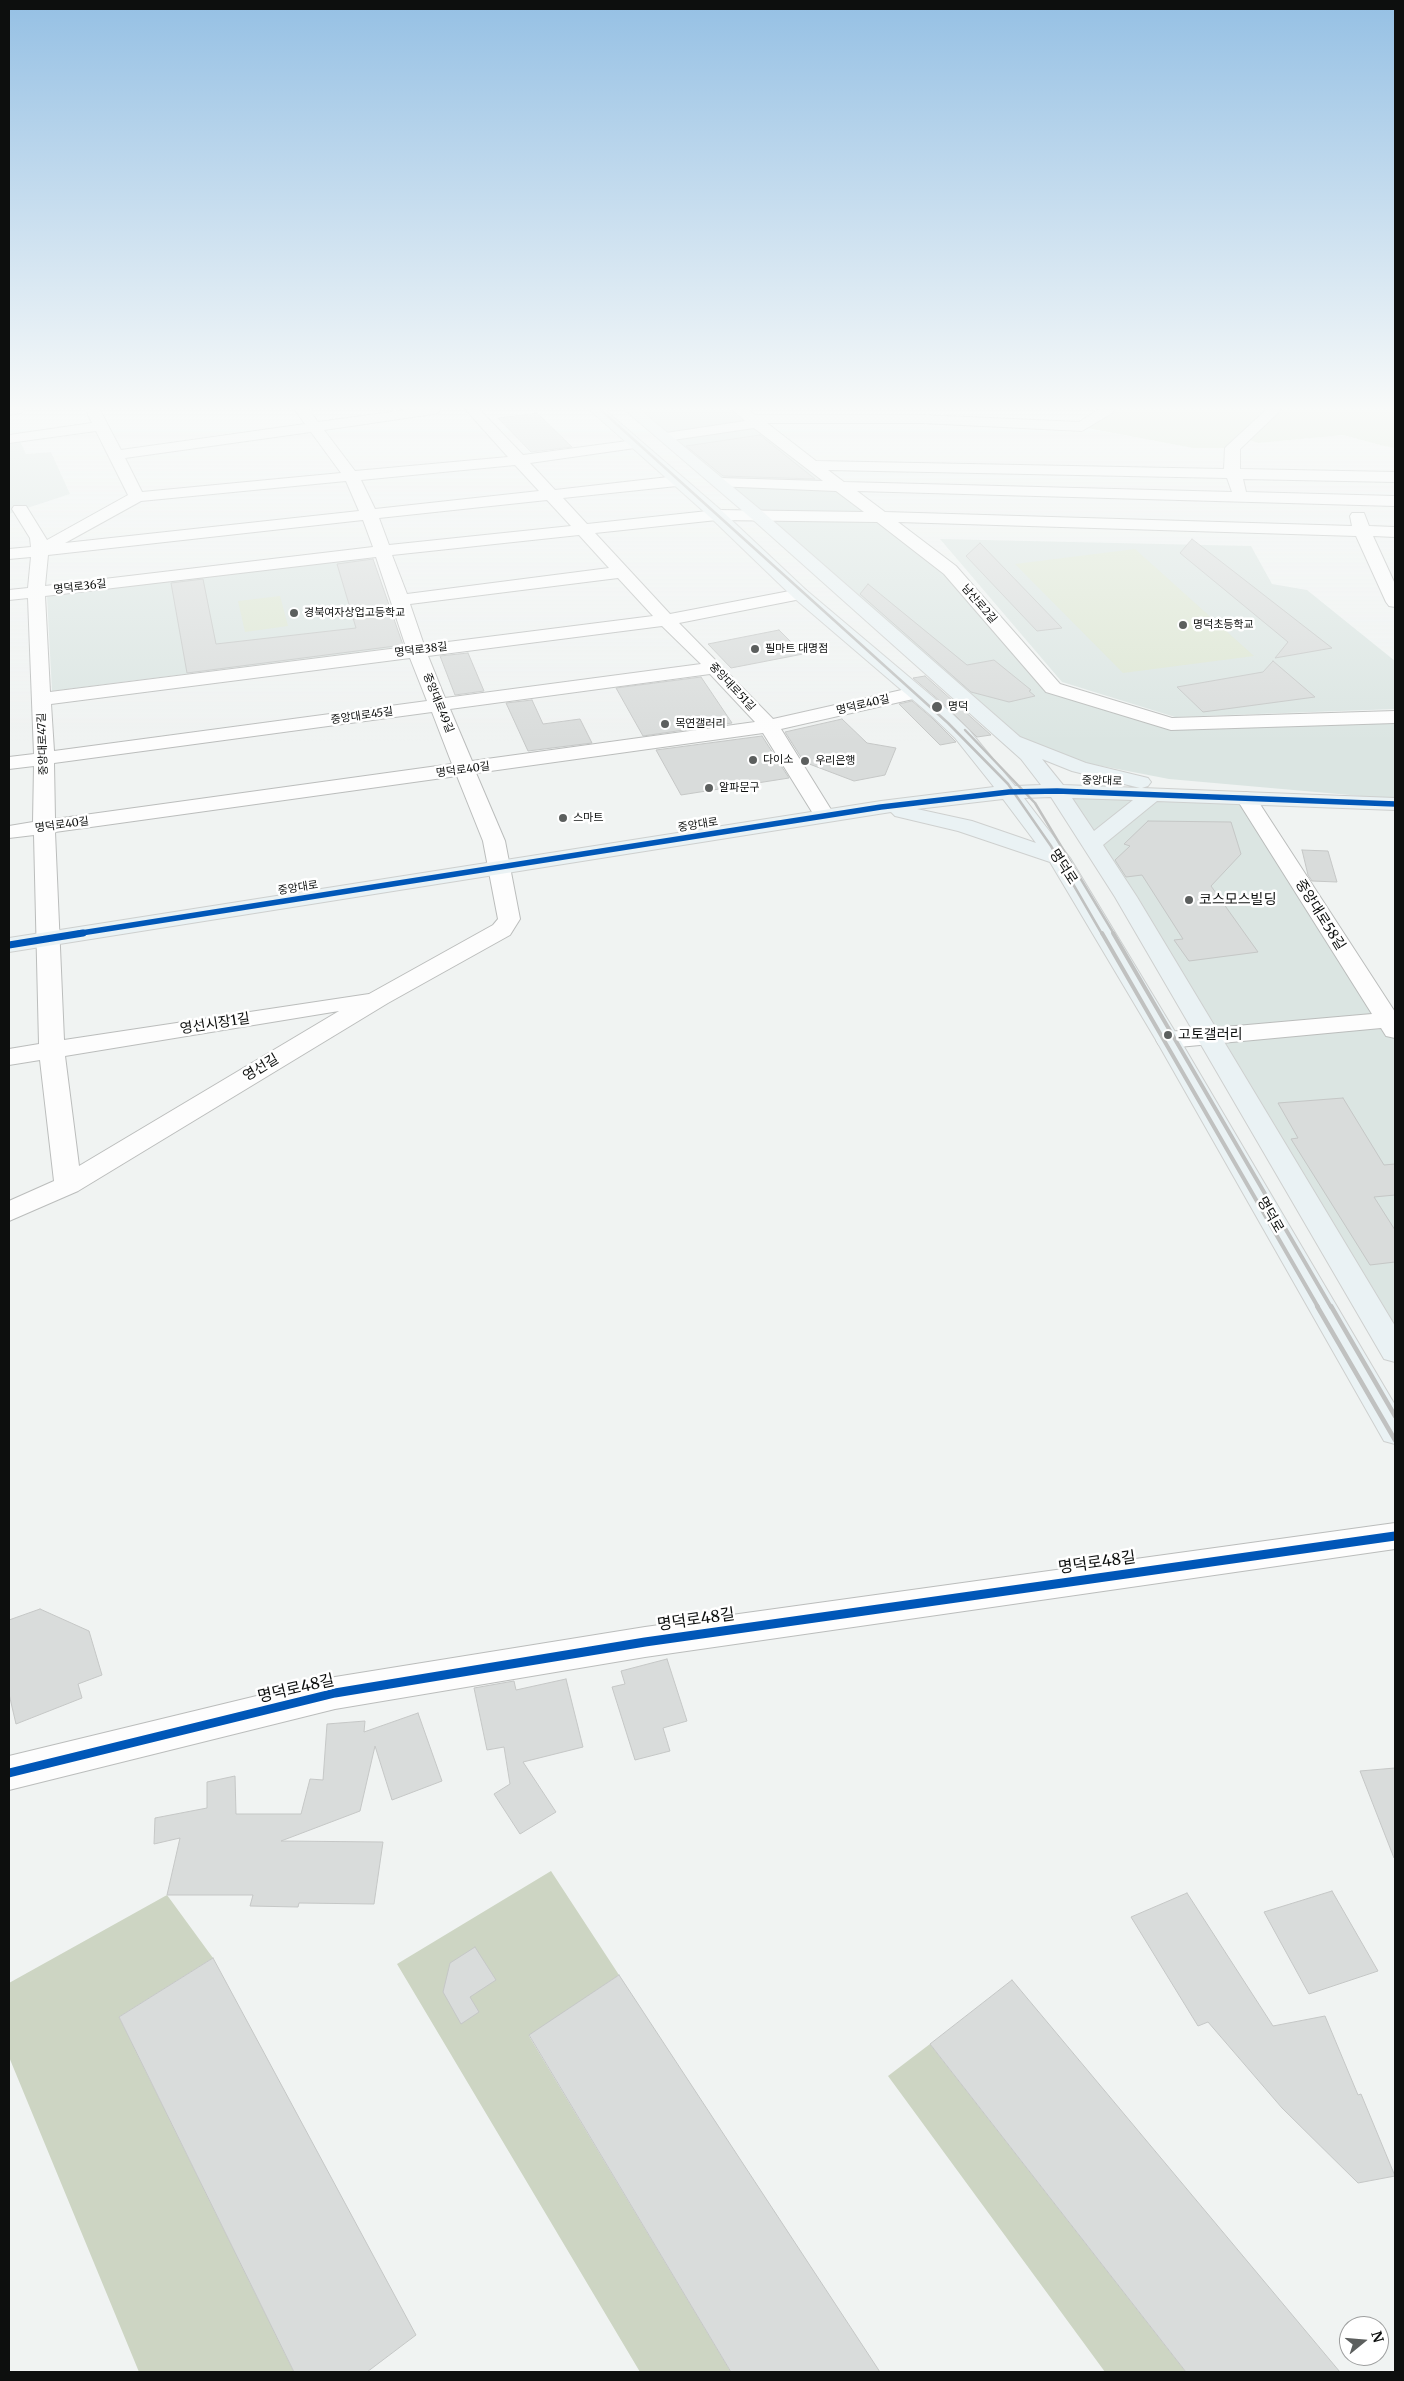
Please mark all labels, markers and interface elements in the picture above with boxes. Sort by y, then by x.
street label: 명덕로36길 [53,577,107,597]
street label: 남산로2길 [959,582,999,626]
place label: 경북여자상업고등학교 [304,606,405,620]
marker: 경북여자상업고등학교 [288,607,300,619]
place label: 명덕초등학교 [1193,618,1254,632]
marker: 명덕초등학교 [1177,619,1189,631]
street label: 명덕로38길 [394,640,448,660]
place label: 필마트 대명점 [765,642,828,656]
marker: 필마트 대명점 [749,643,761,655]
street label: 중앙대로51길 [706,660,758,714]
street label: 중앙대로49길 [420,671,456,735]
street label: 명덕로40길 [835,692,891,718]
marker: 명덕 [930,700,944,714]
place label: 명덕 [948,700,968,714]
street label: 중앙대로45길 [330,705,394,727]
street label: 중앙대로47길 [35,713,51,775]
place label: 목연갤러리 [675,717,726,731]
marker: 목연갤러리 [659,718,671,730]
place label: 다이소 [763,753,793,767]
marker: 다이소 [747,754,759,766]
place label: 우리은행 [815,754,855,768]
marker: 우리은행 [799,755,811,767]
street label: 명덕로40길 [435,760,491,780]
street label: 중앙대로 [1082,774,1122,788]
place label: 알파문구 [719,781,759,795]
marker: 알파문구 [703,782,715,794]
place label: 스마트 [573,811,603,825]
marker: 스마트 [557,812,569,824]
street label: 명덕로40길 [34,815,90,835]
street label: 중앙대로 [677,815,719,835]
street label: 명덕로 [1045,846,1081,888]
street label: 중앙대로58길 [1292,876,1348,954]
street label: 중앙대로 [277,878,319,898]
place label: 코스모스빌딩 [1199,892,1276,908]
marker: 코스모스빌딩 [1183,894,1195,906]
street label: 영선시장1길 [179,1010,251,1038]
place label: 고토갤러리 [1178,1027,1242,1043]
marker: 고토갤러리 [1162,1029,1174,1041]
street label: 영선길 [240,1051,282,1085]
street label: 명덕로 [1253,1194,1287,1236]
street label: 명덕로48길 [1057,1548,1137,1578]
street label: 명덕로48길 [656,1605,736,1635]
street label: 명덕로48길 [256,1671,336,1707]
north arrow [1339,2316,1389,2366]
text: N [1367,2329,1388,2345]

